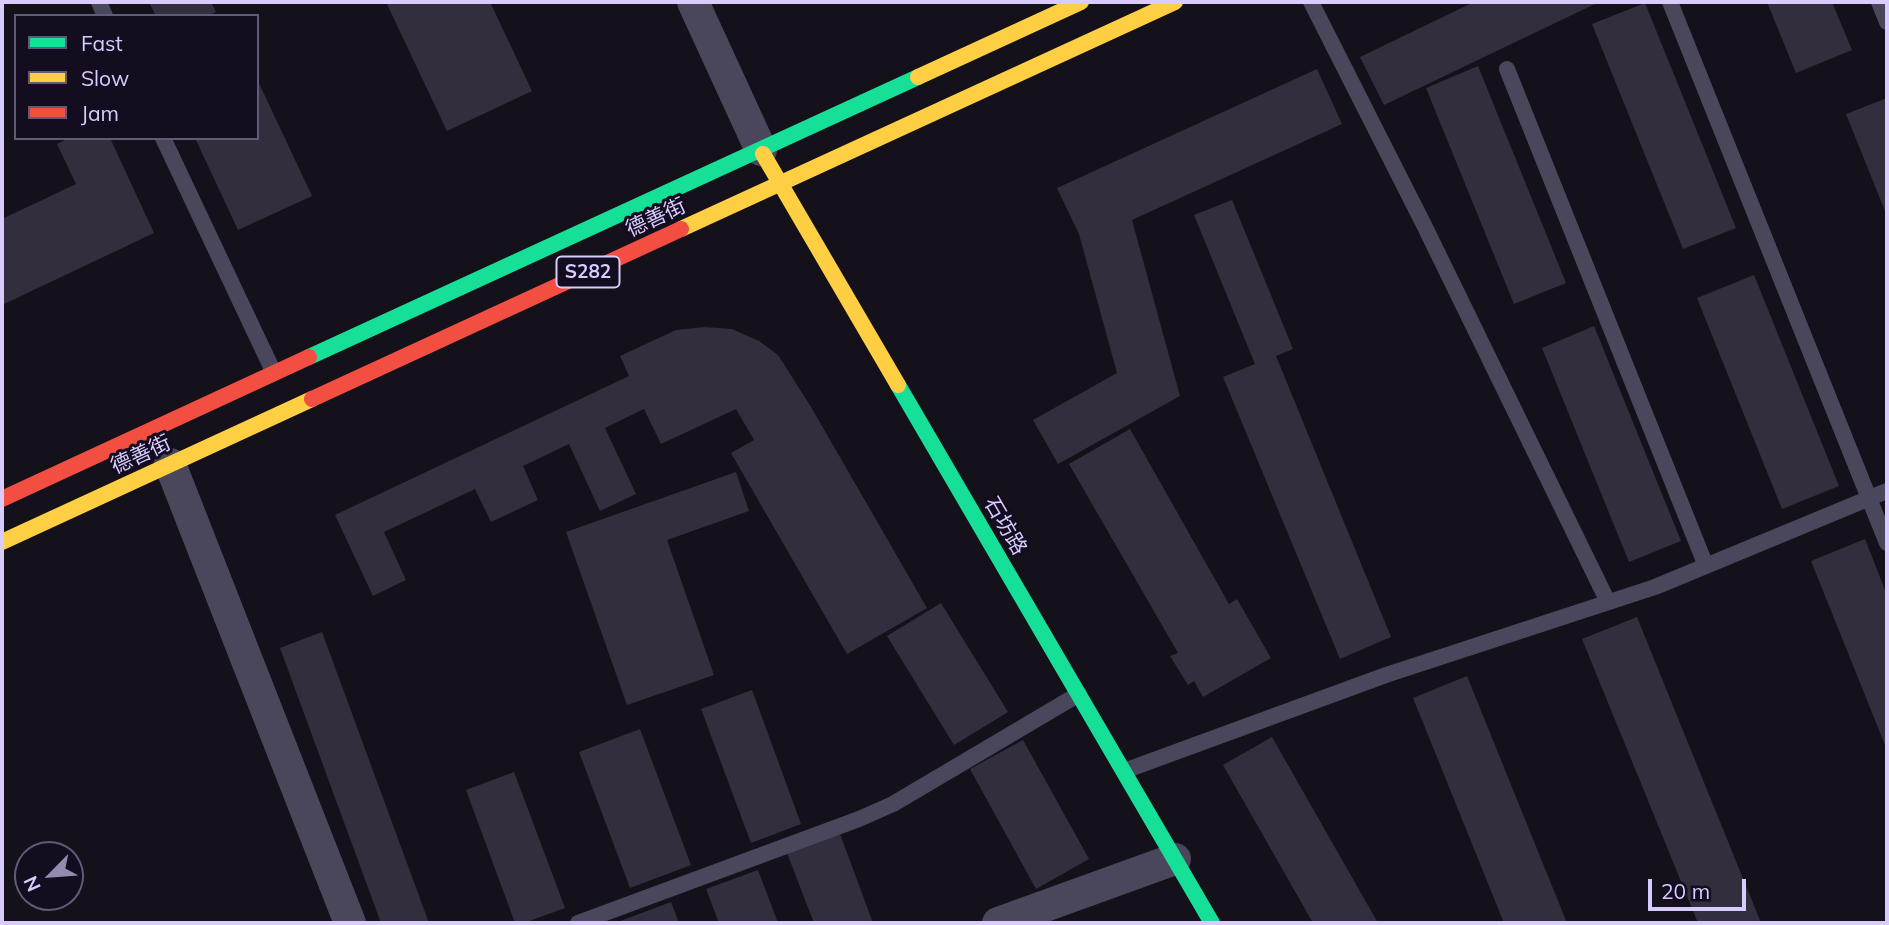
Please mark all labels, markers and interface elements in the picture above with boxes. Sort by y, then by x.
legend [14,14,259,140]
text: Fast [81,30,123,56]
text: Slow [81,65,129,91]
text: Jam [81,100,119,126]
street label: 德善街 [622,193,690,243]
road number: S282 [556,256,620,288]
street label: 德善街 [107,430,175,480]
street label: 石坊路 [978,492,1032,560]
north arrow [14,841,84,911]
scale bar [1651,866,1749,910]
text: N [18,872,46,896]
text: 20 m [1661,878,1710,904]

